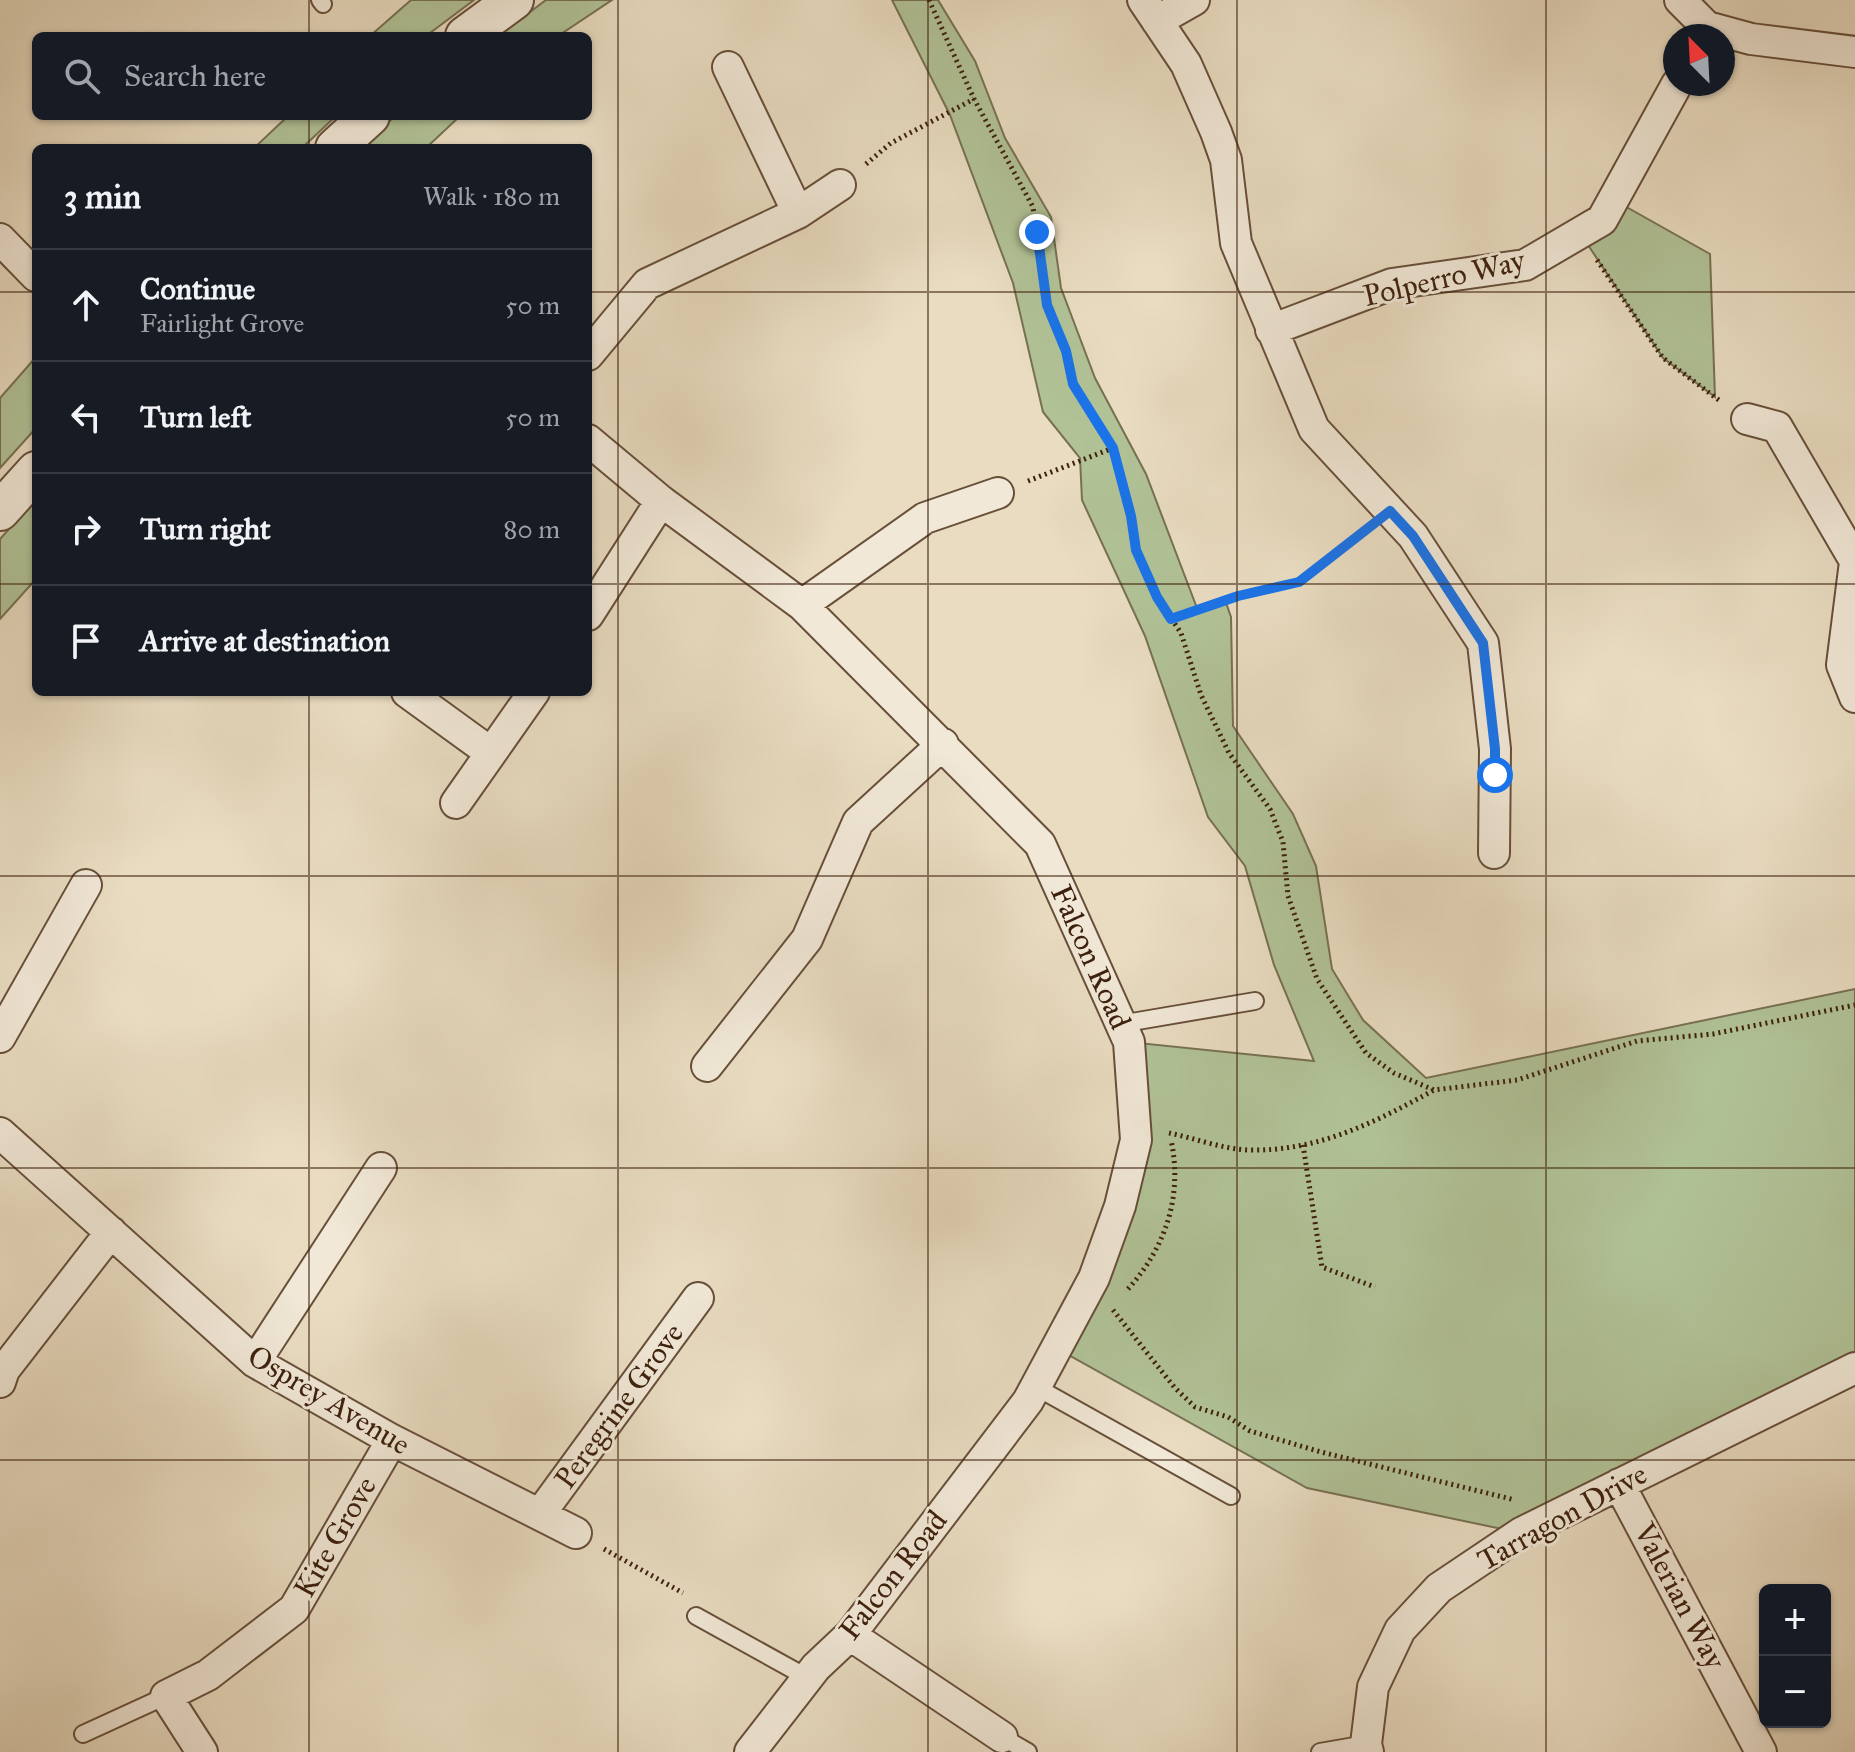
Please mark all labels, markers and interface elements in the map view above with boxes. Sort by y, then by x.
north arrow [1663,24,1735,96]
search box [32,32,592,120]
icon: search [60,54,104,98]
text: Search here [124,58,266,94]
text: 3 min [64,176,141,217]
text: Walk · 180 m [423,180,560,212]
route end [1019,214,1055,250]
street label: Polperro Way [1360,242,1529,314]
text: Continue [140,271,255,307]
icon: ahead [64,283,108,327]
text: 50 m [505,289,560,321]
text: Fairlight Grove [140,307,304,339]
icon: left [64,395,108,439]
text: Turn left [140,399,251,435]
text: 50 m [505,401,560,433]
icon: right [64,507,108,551]
text: Turn right [140,511,271,547]
text: 80 m [504,513,560,545]
icon: arrive [64,619,108,663]
text: Arrive at destination [140,623,390,659]
route start [1477,757,1513,793]
street label: Falcon Road [1043,879,1139,1035]
street label: Peregrine Grove [547,1316,691,1496]
street label: Osprey Avenue [241,1338,417,1462]
street label: Tarragon Drive [1471,1456,1653,1578]
street label: Kite Grove [286,1470,384,1604]
street label: Falcon Road [831,1503,955,1647]
street label: Valerian Way [1626,1516,1734,1676]
map controls [1759,1584,1831,1728]
button: + [1759,1584,1831,1656]
button: − [1759,1656,1831,1728]

